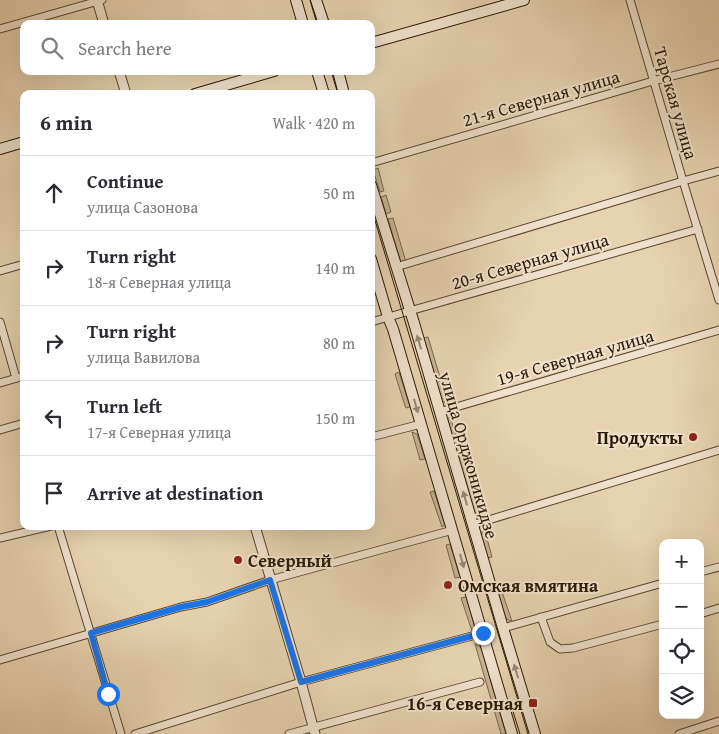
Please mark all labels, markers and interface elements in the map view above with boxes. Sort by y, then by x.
search box [20,20,375,75]
icon: search [38,34,66,62]
text: Search here [78,34,172,62]
street label: Тарская улица [647,44,705,163]
street label: 21-я Северная улица [459,63,623,133]
text: 6 min [40,107,92,138]
text: Walk · 420 m [272,111,355,135]
text: Continue [87,167,164,195]
icon: ahead [40,179,68,207]
text: 50 m [323,181,355,205]
text: улица Сазонова [87,195,198,219]
street label: 20-я Северная улица [448,226,612,296]
text: Turn right [87,242,176,270]
icon: right [40,254,68,282]
text: 140 m [315,256,355,280]
text: 18-я Северная улица [87,270,231,294]
text: Turn right [87,317,176,345]
street label: 19-я Северная улица [493,322,657,392]
icon: right [40,329,68,357]
text: 80 m [323,331,355,355]
one-way arrow [415,334,423,349]
text: улица Вавилова [87,345,200,369]
street label: улица Орджоникидзе [432,367,506,542]
text: Turn left [87,392,162,420]
one-way arrow [412,398,420,413]
icon: left [40,404,68,432]
text: 150 m [315,406,355,430]
text: 17-я Северная улица [87,420,231,444]
place label: Продукты [597,424,683,451]
marker: Продукты [687,431,699,443]
icon: arrive [40,479,68,507]
text: Arrive at destination [87,479,263,507]
one-way arrow [460,491,468,506]
map controls [659,539,704,719]
button: + [659,539,704,584]
place label: Северный [248,547,332,574]
marker: Северный [232,554,244,566]
one-way arrow [458,554,466,569]
place label: Oмская вмятина [458,572,599,599]
marker: Oмская вмятина [442,579,454,591]
button: − [659,584,704,629]
route end [472,622,495,645]
button: locate [659,629,704,674]
one-way arrow [511,663,519,678]
button: layers [659,674,704,719]
route start [97,683,120,706]
place label: 16-я Северная [407,690,523,717]
marker: 16-я Северная [527,697,539,709]

